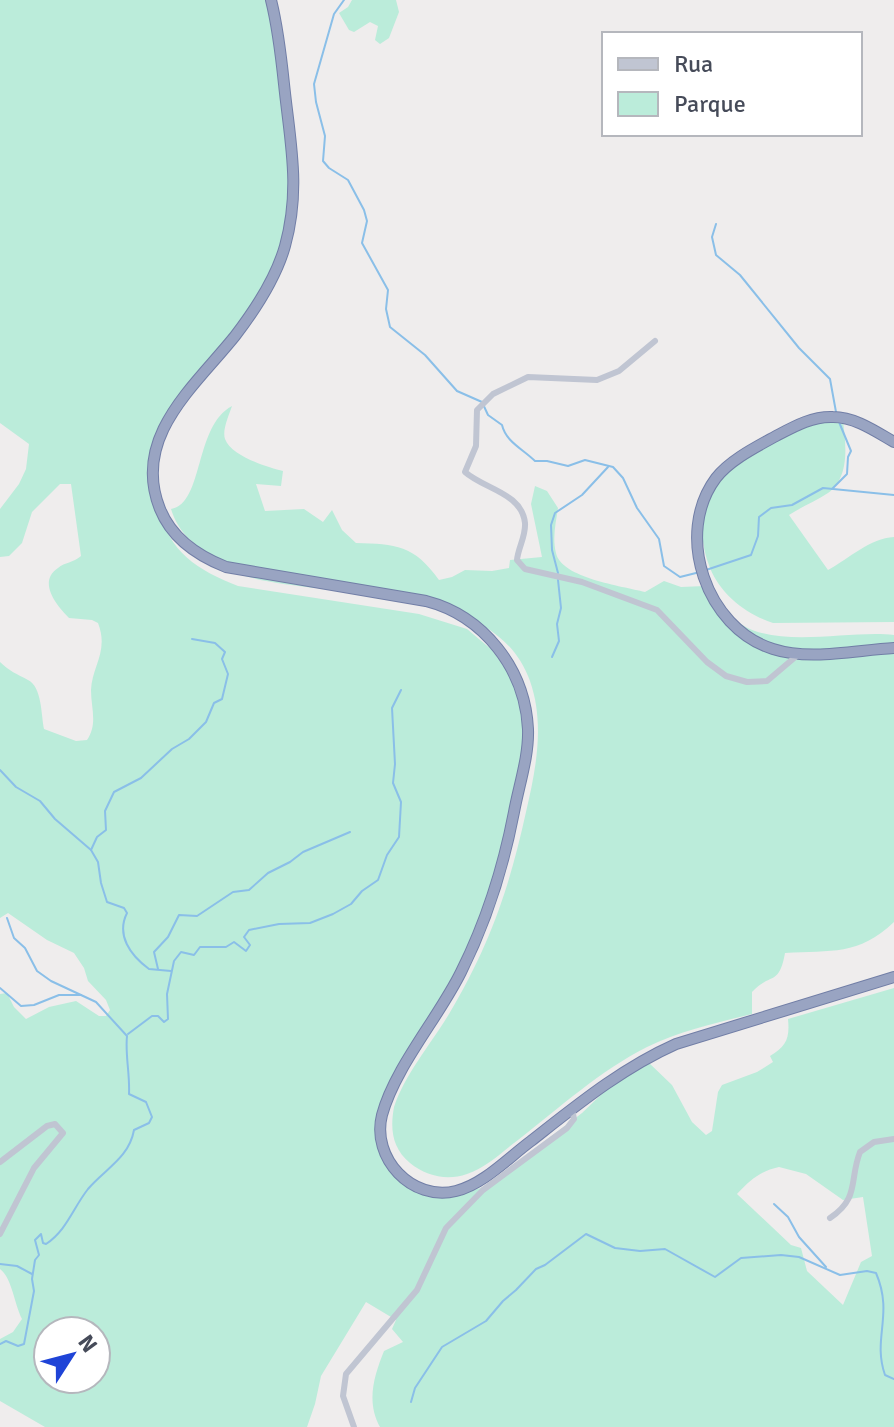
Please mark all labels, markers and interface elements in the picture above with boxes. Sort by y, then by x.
legend [602,32,862,136]
text: Rua [674,49,713,79]
text: Parque [674,89,746,119]
north arrow [32,1315,112,1395]
text: N [72,1329,103,1358]

